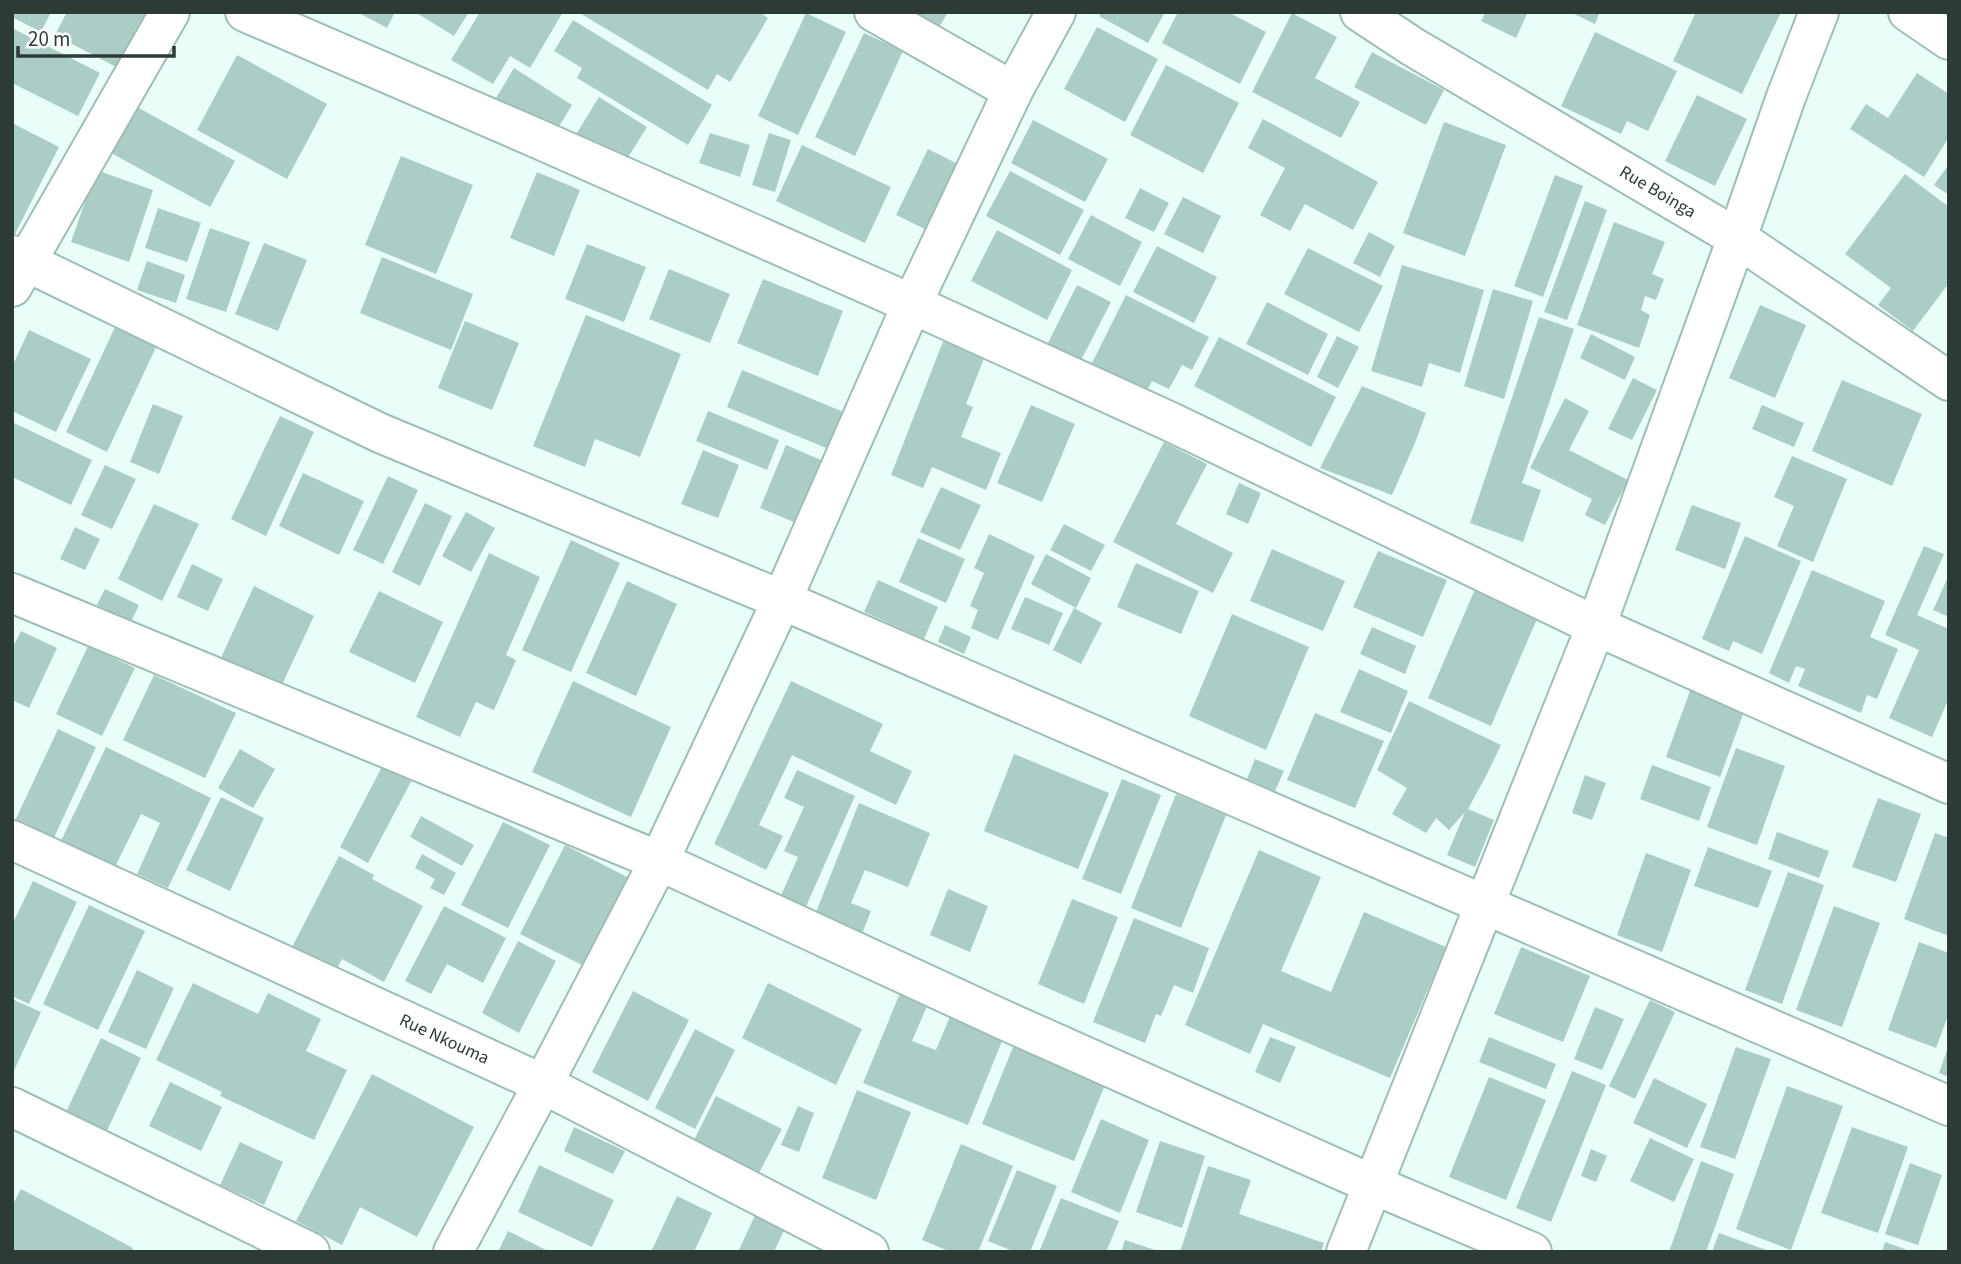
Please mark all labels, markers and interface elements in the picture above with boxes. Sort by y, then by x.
scale bar [18,14,173,58]
text: 20 m [28,24,70,54]
street label: Rue Boinga [1615,160,1701,224]
street label: Rue Nkouma [395,1008,493,1071]

